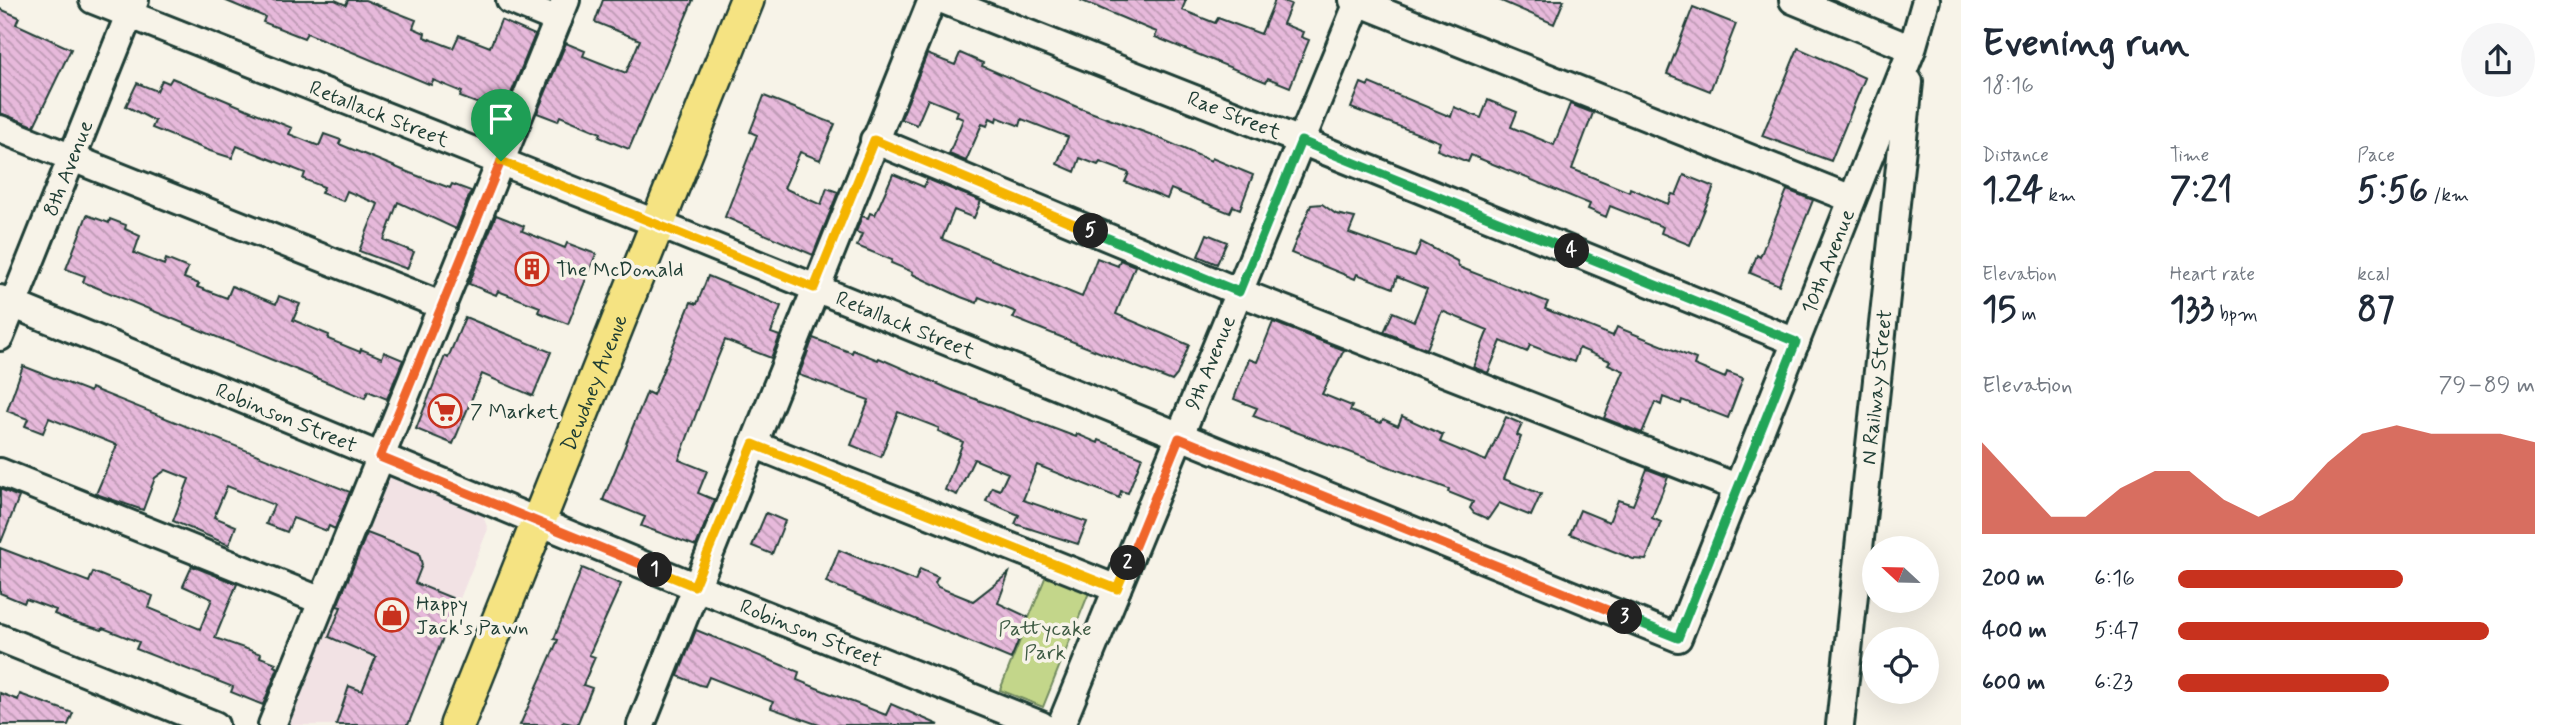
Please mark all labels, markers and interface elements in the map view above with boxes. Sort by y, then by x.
text: Evening run [1982,20,2189,69]
button: share [2461,23,2535,97]
text: 18:16 [1982,71,2034,101]
street label: Retallack Street [305,74,453,155]
street label: Rae Street [1183,85,1285,147]
pin [471,89,531,161]
icon: arrive [482,100,520,138]
street label: 8th Avenue [37,116,100,221]
text: Distance [1982,143,2049,168]
text: Time [2170,143,2209,168]
text: Pace [2357,143,2395,168]
text: 1.24 [1982,168,2043,214]
text: 7:21 [2170,168,2232,214]
text: 5:56 [2357,168,2428,214]
text: km [2043,183,2076,208]
text: /km [2428,183,2469,208]
street label: 10th Avenue [1795,205,1862,318]
pin: 5 [1074,214,1108,248]
text: 5 [1085,218,1096,243]
pin: 4 [1554,233,1590,268]
text: 4 [1566,238,1577,263]
building icon: The McDonald [513,250,551,288]
place label: The McDonald [556,256,684,284]
text: Elevation [1982,262,2057,287]
text: Heart rate [2170,262,2255,287]
text: kcal [2357,262,2389,287]
street label: Retallack Street [831,285,980,366]
text: 15 [1982,287,2016,333]
text: 133 [2170,287,2214,333]
text: 87 [2357,287,2395,333]
text: m [2016,302,2037,327]
text: bpm [2214,302,2258,327]
street label: N Railway Street [1855,308,1900,466]
street label: Dewdney Avenue [555,310,635,456]
street label: 9th Avenue [1179,311,1243,414]
text: Elevation [1982,371,2073,401]
text: 79–89 m [2438,371,2535,401]
street label: Robinson Street [211,377,361,460]
supermarket icon: 7 Market [426,392,464,430]
place label: 7 Market [470,398,559,426]
north arrow [1862,536,1939,612]
map controls [1862,536,1939,704]
pin: 2 [1110,546,1146,580]
text: 2 [1123,550,1132,575]
pin: 1 [638,552,672,588]
text: 1 [650,557,659,582]
text: 200 m [1982,564,2045,594]
text: 6:16 [2094,564,2135,594]
place label: Happy Jack's Pawn [416,590,529,642]
street label: Robinson Street [735,593,886,675]
shop icon: Happy Jack's Pawn [373,596,411,634]
pin: 3 [1608,600,1642,634]
text: 3 [1620,604,1629,629]
park label: Pattycake Park [998,615,1092,667]
text: 400 m [1982,616,2047,646]
text: 5:47 [2094,616,2139,646]
button: locate [1862,627,1939,704]
text: 600 m [1982,668,2045,698]
text: 6:23 [2094,668,2133,698]

